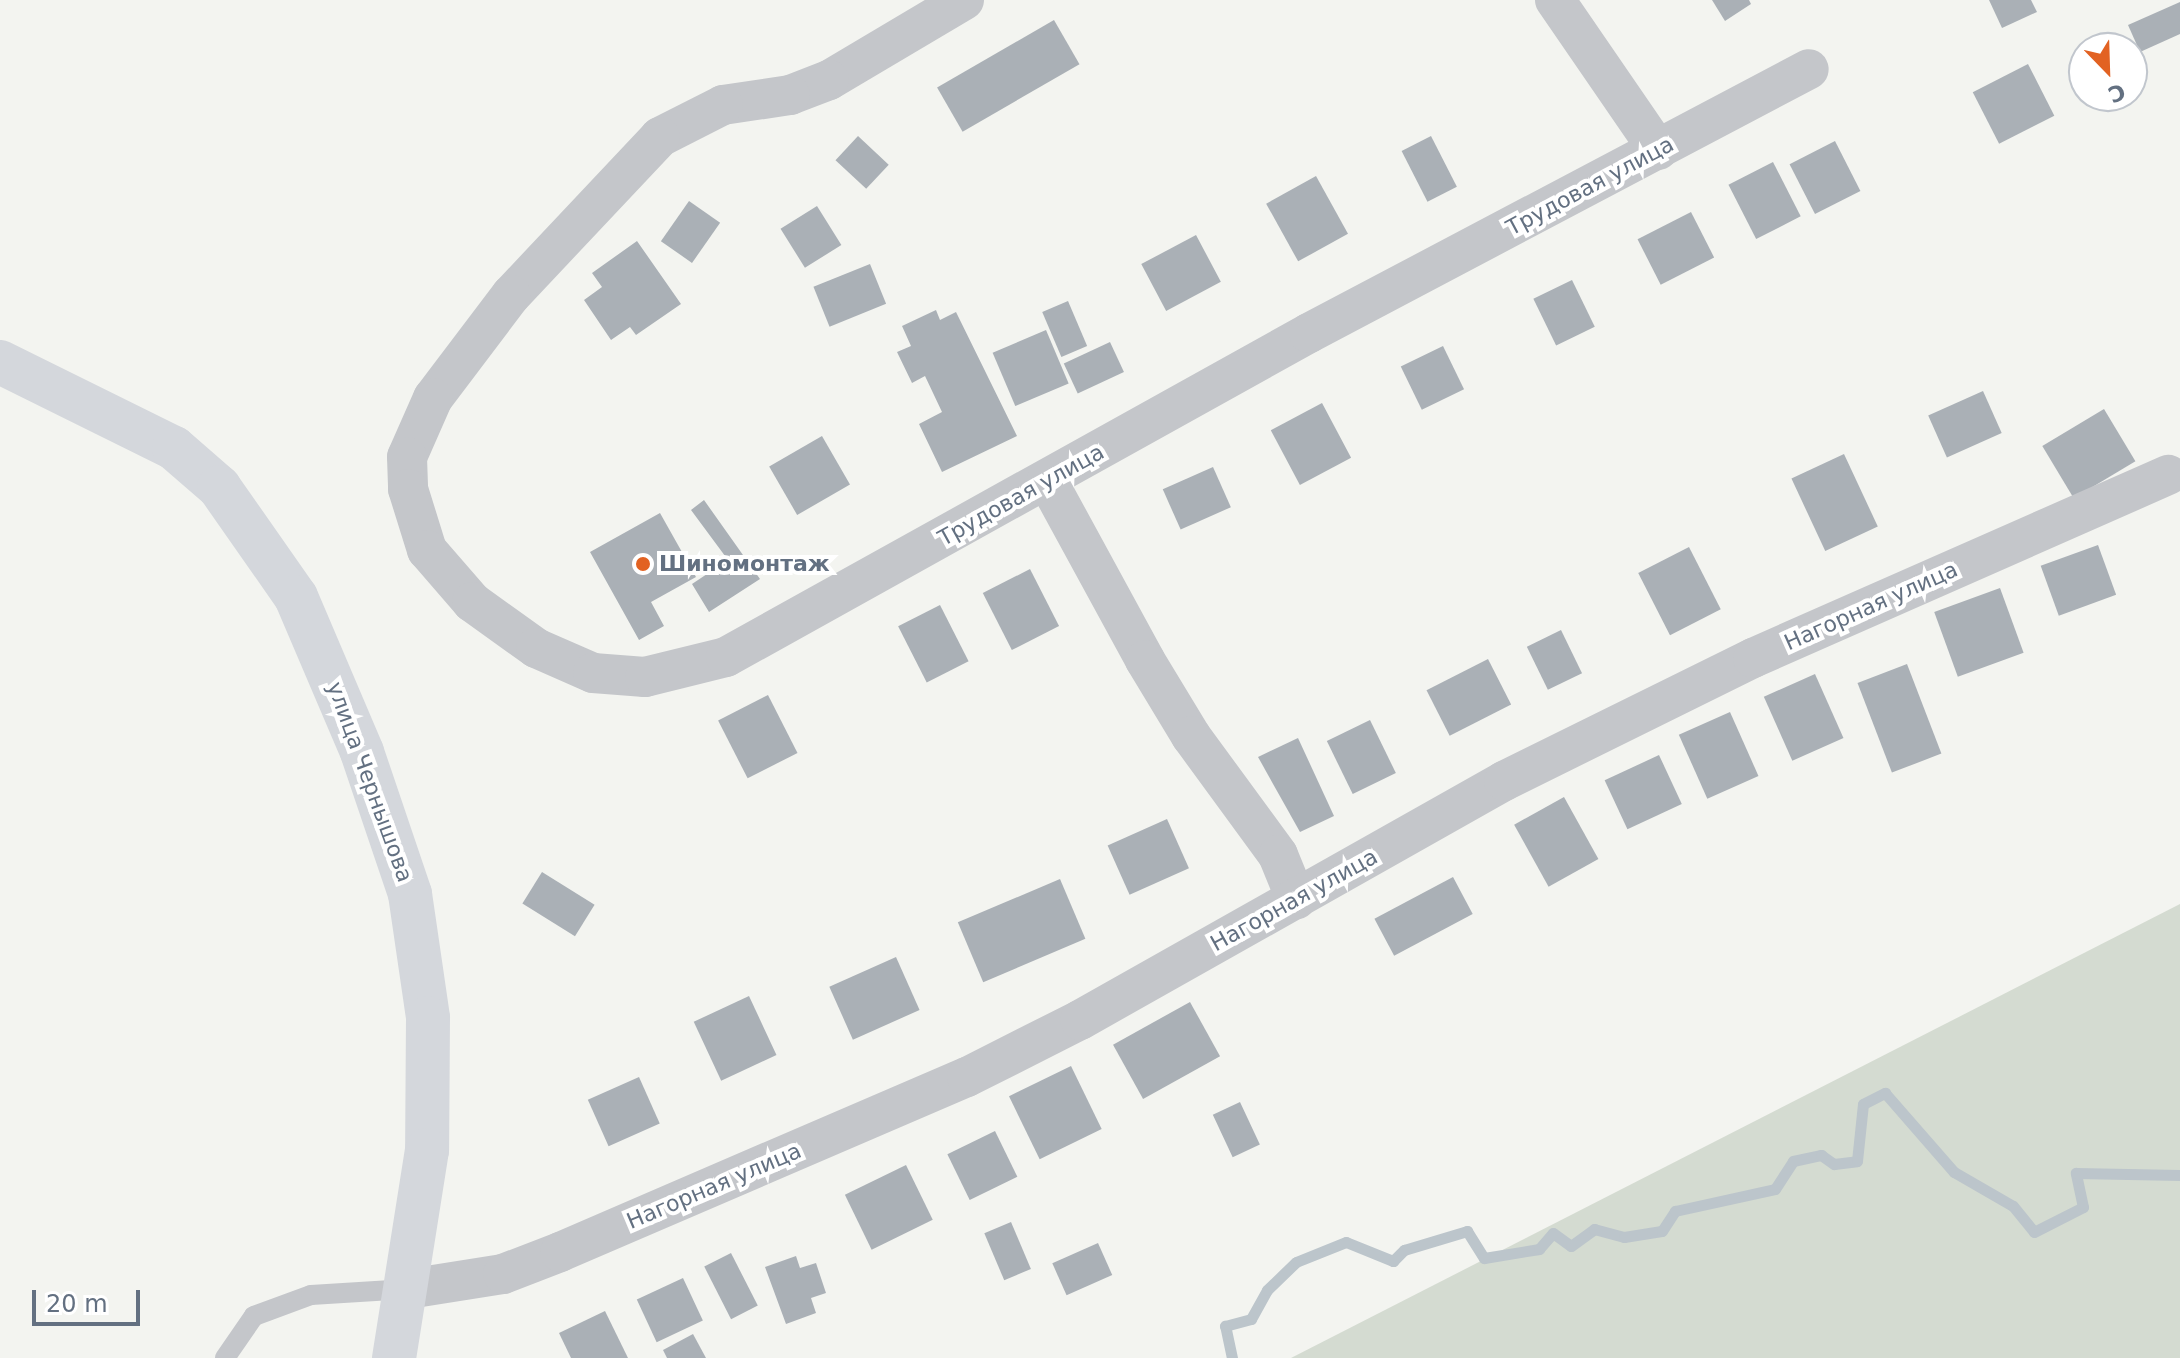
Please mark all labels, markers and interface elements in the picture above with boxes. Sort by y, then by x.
north arrow [2068,32,2148,112]
text: С [2104,78,2129,107]
street label: Трудовая улица [1502,131,1678,241]
street label: Трудовая улица [933,438,1109,552]
place label: Шиномонтаж [659,551,830,577]
marker: Шиномонтаж [634,555,652,573]
street label: Нагорная улица [1780,556,1962,656]
street label: улица Чернышова [321,678,419,886]
street label: Нагорная улица [1206,843,1382,957]
street label: Нагорная улица [623,1137,805,1235]
scale bar [36,1274,144,1324]
text: 20 m [46,1290,108,1318]

